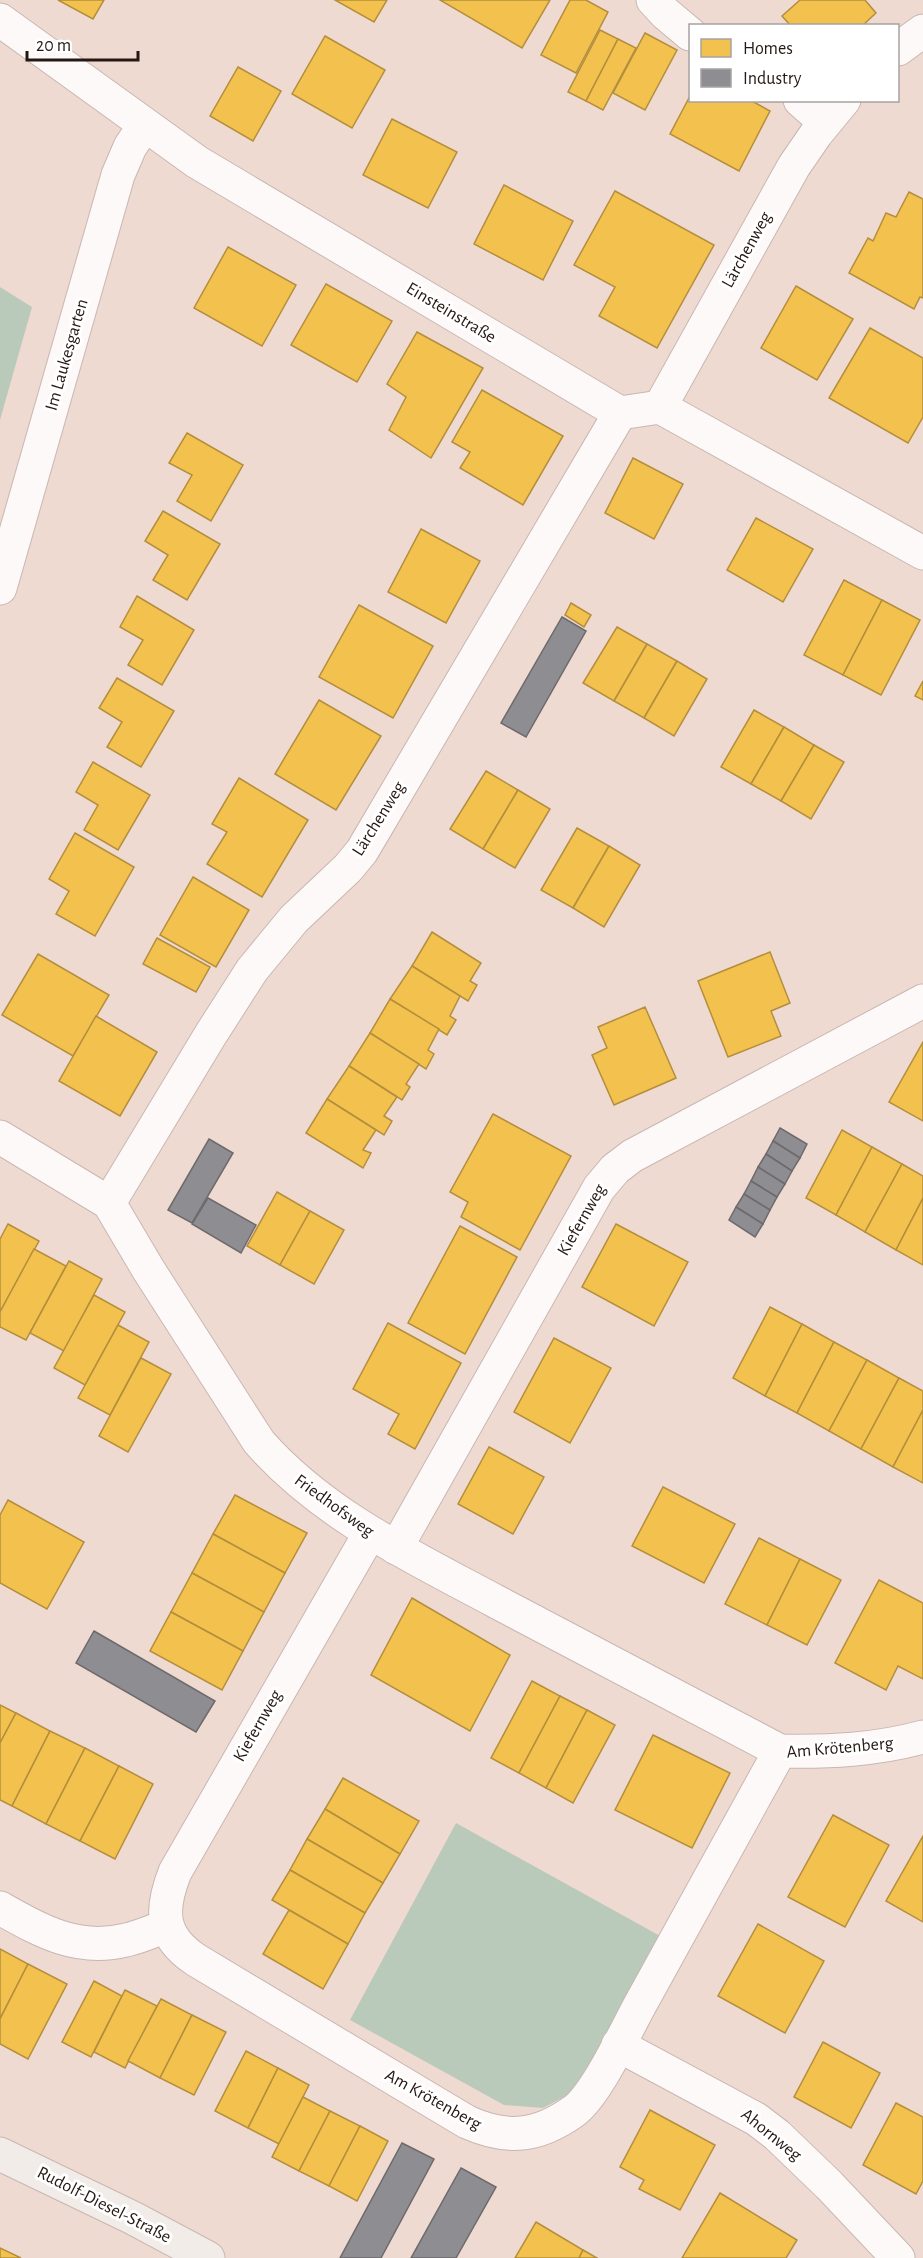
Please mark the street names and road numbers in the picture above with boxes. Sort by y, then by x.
street label: Lärchenweg [719,209,775,291]
street label: Einsteinstraße [403,279,499,347]
street label: Im Laukesgarten [42,297,92,413]
street label: Lärchenweg [349,779,409,859]
street label: Kiefernweg [554,1181,610,1259]
street label: Friedhofsweg [291,1471,377,1541]
street label: Kiefernweg [230,1687,286,1765]
street label: Am Krötenberg [786,1734,894,1762]
street label: Am Krötenberg [382,2066,484,2134]
street label: Ahornweg [737,2105,805,2165]
street label: Rudolf-Diesel-Straße [34,2163,174,2247]

